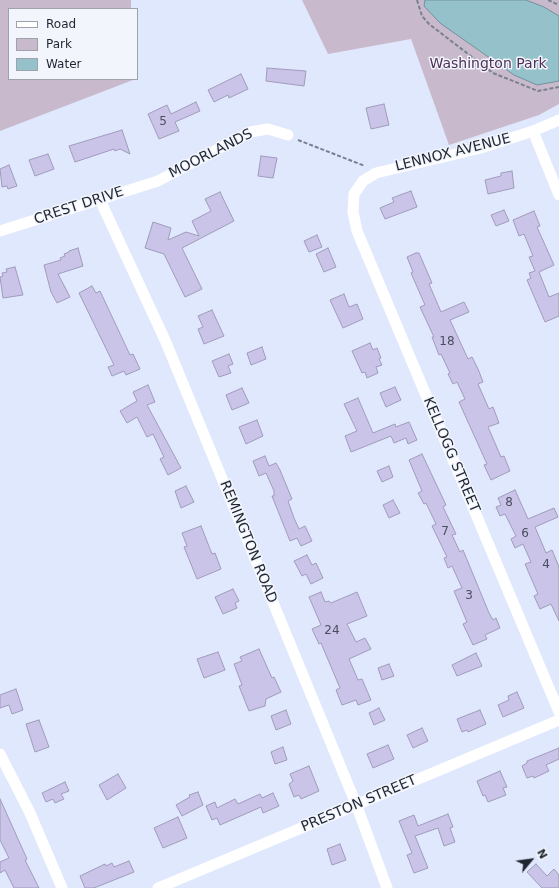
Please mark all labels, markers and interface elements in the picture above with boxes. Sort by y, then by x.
legend [8,8,138,80]
text: Road [46,17,76,31]
text: Park [46,37,72,51]
park label: Washington Park [430,56,546,72]
text: Water [46,57,81,71]
house number: 5 [159,115,167,129]
street label: MOORLANDS [166,126,256,182]
street label: LENNOX AVENUE [394,131,512,175]
street label: CREST DRIVE [32,184,126,228]
house number: 18 [439,335,455,349]
street label: KELLOGG STREET [419,395,483,515]
street label: REMINGTON ROAD [216,478,280,606]
house number: 8 [505,496,513,510]
house number: 7 [441,525,449,539]
house number: 6 [521,527,529,541]
house number: 4 [542,558,550,572]
house number: 3 [465,589,473,603]
house number: 24 [324,624,340,638]
street label: PRESTON STREET [299,772,419,836]
north arrow [511,840,551,880]
text: N [534,847,550,861]

